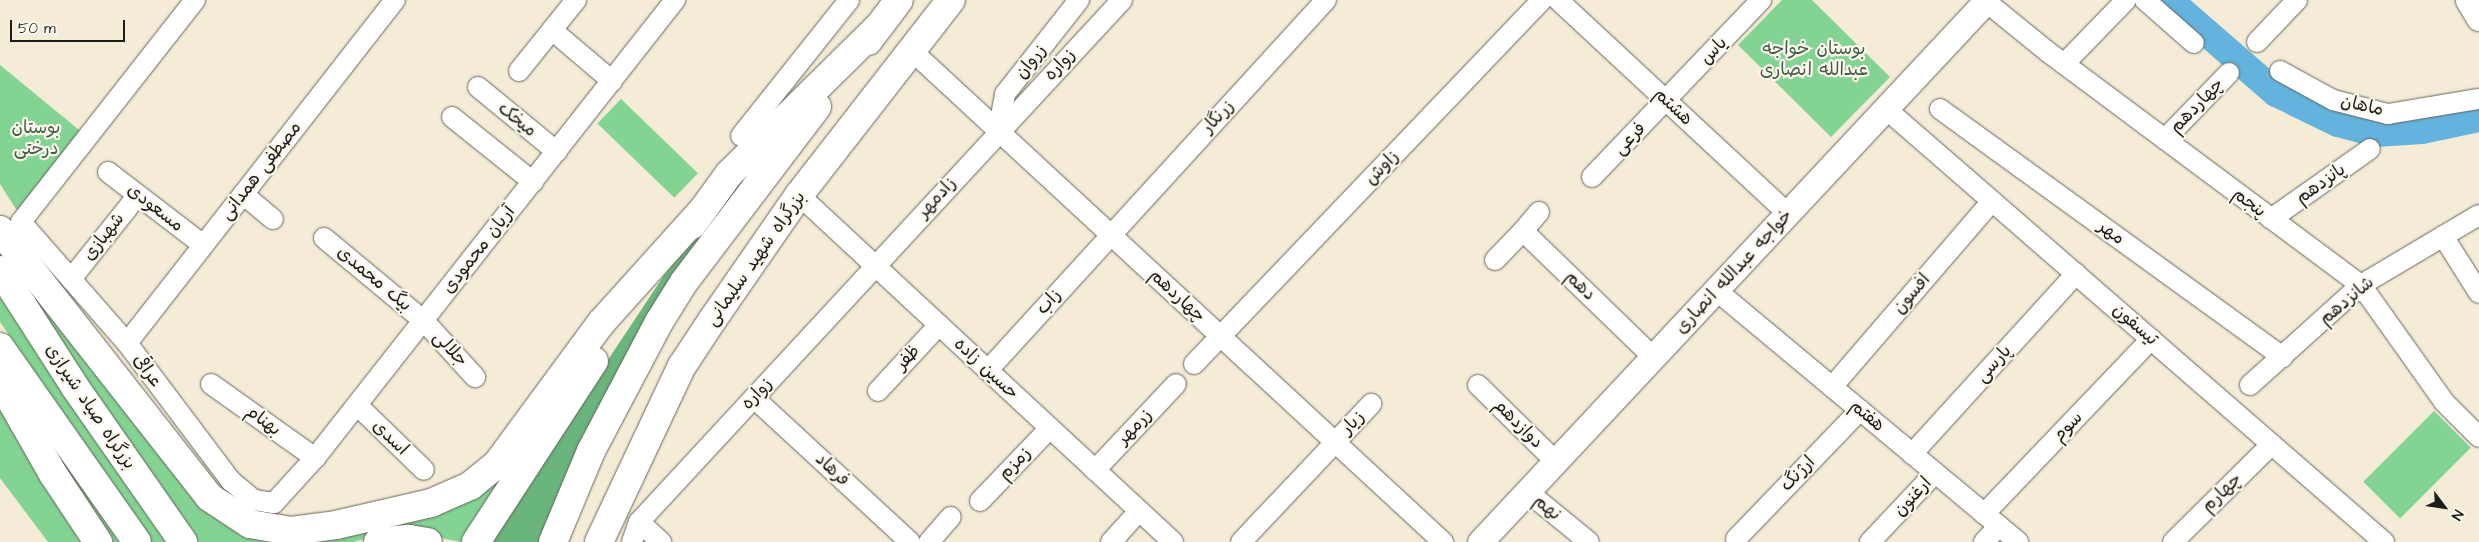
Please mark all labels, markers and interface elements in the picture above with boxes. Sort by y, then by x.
scale bar [12,10,128,42]
text: 50 m [18,18,56,39]
street label: یاس [1696,33,1732,69]
park label: بوستان خواجه عبدالله انصاری [1760,39,1868,82]
street label: زروان [1011,40,1051,84]
street label: زواره [1040,45,1080,85]
street label: چهاردهم [2165,74,2229,138]
street label: هشتم [1649,84,1697,130]
street label: ماهان [2338,91,2386,121]
street label: زرنگار [1197,96,1239,138]
street label: میخک [493,98,541,142]
street label: مصطفی همدانی [216,117,306,225]
park label: بوستان درختی [11,118,61,160]
street label: فرعی [1609,118,1651,160]
street label: زاوش [1360,146,1404,190]
street label: پانزدهم [2292,159,2350,209]
street label: زادمهر [913,173,961,223]
street label: مسعودی [122,179,188,237]
street label: پنجم [2228,183,2270,223]
street label: بزرگراه شهید سلیمانی [701,187,811,331]
street label: آریان محمودی [438,202,520,298]
street label: خواجه عبدالله انصاری [1671,205,1797,339]
street label: شهبازی [79,209,129,265]
street label: مهر [2094,216,2128,250]
street label: بیگ محمدی [332,242,416,316]
street label: چهاردهم [1145,265,1209,327]
street label: دهم [1560,266,1600,306]
street label: افسون [1889,269,1935,319]
street label: شانزدهم [2315,272,2379,330]
street label: زاب [1032,285,1066,319]
street label: تیسفون [2108,299,2162,351]
street label: جلالی [428,327,472,371]
street label: حسین زاده [949,334,1023,404]
street label: بزرگراه صیاد شیرازی [40,340,140,474]
street label: ظفر [891,341,925,375]
street label: پارسی [1971,341,2017,387]
street label: عراقی [128,350,166,392]
street label: زواره [737,374,777,414]
street label: دوازدهم [1489,395,1547,453]
street label: هفتم [1845,395,1889,437]
street label: بهنام [241,401,285,441]
street label: زرمهر [1113,405,1157,449]
street label: زیار [1337,407,1369,439]
street label: سوم [2048,407,2088,447]
street label: اسدی [367,416,413,460]
street label: زمزم [994,443,1036,485]
street label: فرهاد [810,449,854,491]
street label: ارژنگ [1776,452,1820,496]
street label: چهارم [2197,469,2247,517]
street label: ارغنون [1889,473,1937,521]
north arrow [2419,482,2469,532]
street label: نهم [1529,490,1565,526]
text: N [2446,506,2468,524]

